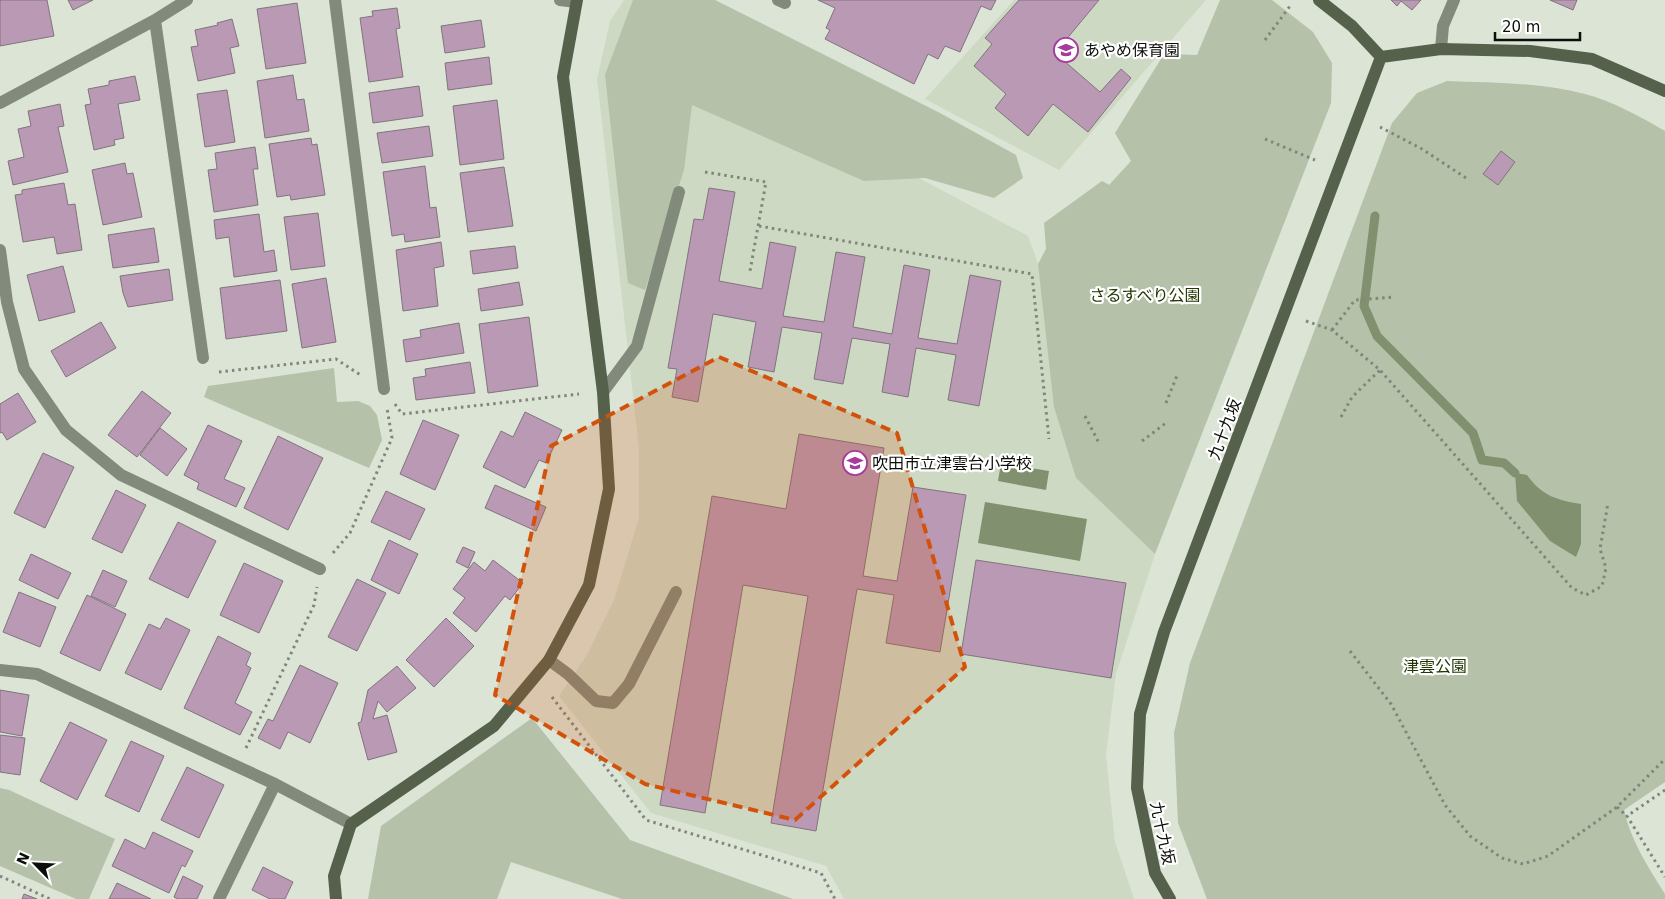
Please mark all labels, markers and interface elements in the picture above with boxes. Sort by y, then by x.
scale bar [1495,10,1580,42]
text: 20 m [1502,18,1540,36]
school or university icon: あやめ保育園 [1053,37,1079,63]
place label: あやめ保育園 [1084,41,1180,60]
park label: さるすべり公園 [1090,286,1200,305]
street label: 九十九坂 [1204,396,1245,462]
school or university icon: 吹田市立津雲台小学校 [842,450,868,476]
place label: 吹田市立津雲台小学校 [872,454,1032,473]
park label: 津雲公園 [1403,657,1467,676]
street label: 九十九坂 [1147,800,1178,866]
north arrow [10,839,60,889]
text: N [13,850,33,867]

